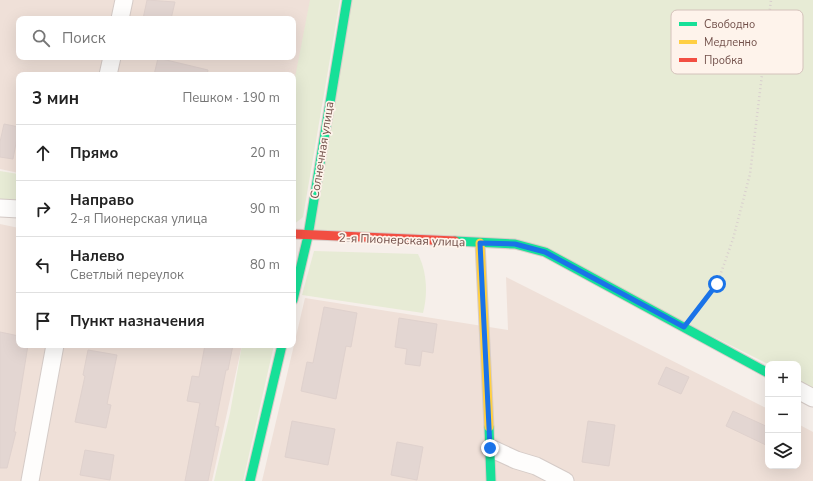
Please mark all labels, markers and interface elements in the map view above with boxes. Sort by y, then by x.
legend [671,10,803,74]
search box [16,16,296,60]
text: Свободно [704,17,755,32]
icon: search [30,27,52,49]
text: Поиск [62,28,106,48]
text: Медленно [704,35,757,50]
text: Пробка [704,53,743,68]
text: 3 мин [32,87,79,110]
text: Пешком · 190 m [182,89,280,107]
street label: Солнечная улица [306,100,338,200]
icon: ahead [32,142,54,164]
text: Прямо [70,143,118,163]
text: 20 m [250,144,280,162]
text: Направо [70,190,134,210]
icon: right [32,198,54,220]
text: 90 m [250,200,280,218]
text: 2-я Пионерская улица [70,210,207,228]
street label: 2-я Пионерская улица [338,230,466,250]
text: Налево [70,246,125,266]
icon: left [32,254,54,276]
text: 80 m [250,256,280,274]
text: Светлый переулок [70,266,184,284]
route start [708,275,726,293]
icon: arrive [32,310,54,332]
text: Пункт назначения [70,311,205,331]
map controls [765,361,801,469]
button: + [765,361,801,397]
button: − [765,397,801,433]
button: layers [765,433,801,469]
route end [481,439,499,457]

